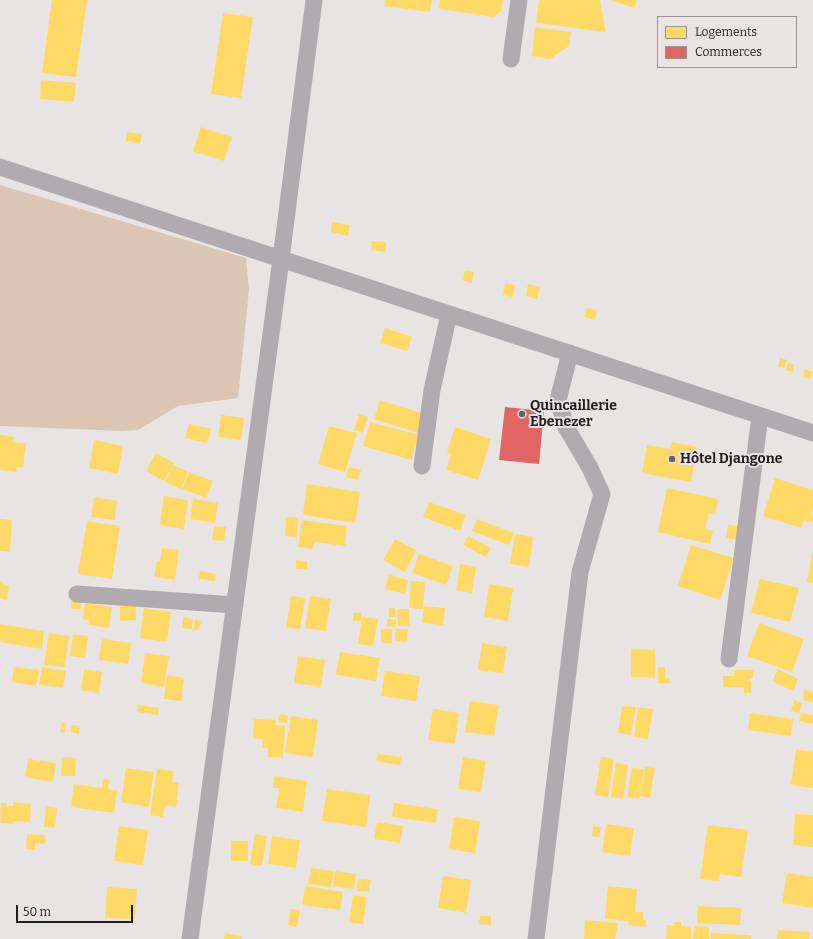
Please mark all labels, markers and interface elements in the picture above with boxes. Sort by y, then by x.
legend [657,16,797,68]
text: Logements [695,25,757,39]
text: Commerces [695,45,762,59]
place label: Quincaillerie Ebenezer [530,398,617,430]
marker: Quincaillerie Ebenezer [517,409,527,419]
place label: Hôtel Djangone [680,451,782,467]
marker: Hôtel Djangone [667,454,677,464]
scale bar [18,897,135,923]
text: 50 m [23,905,51,919]

